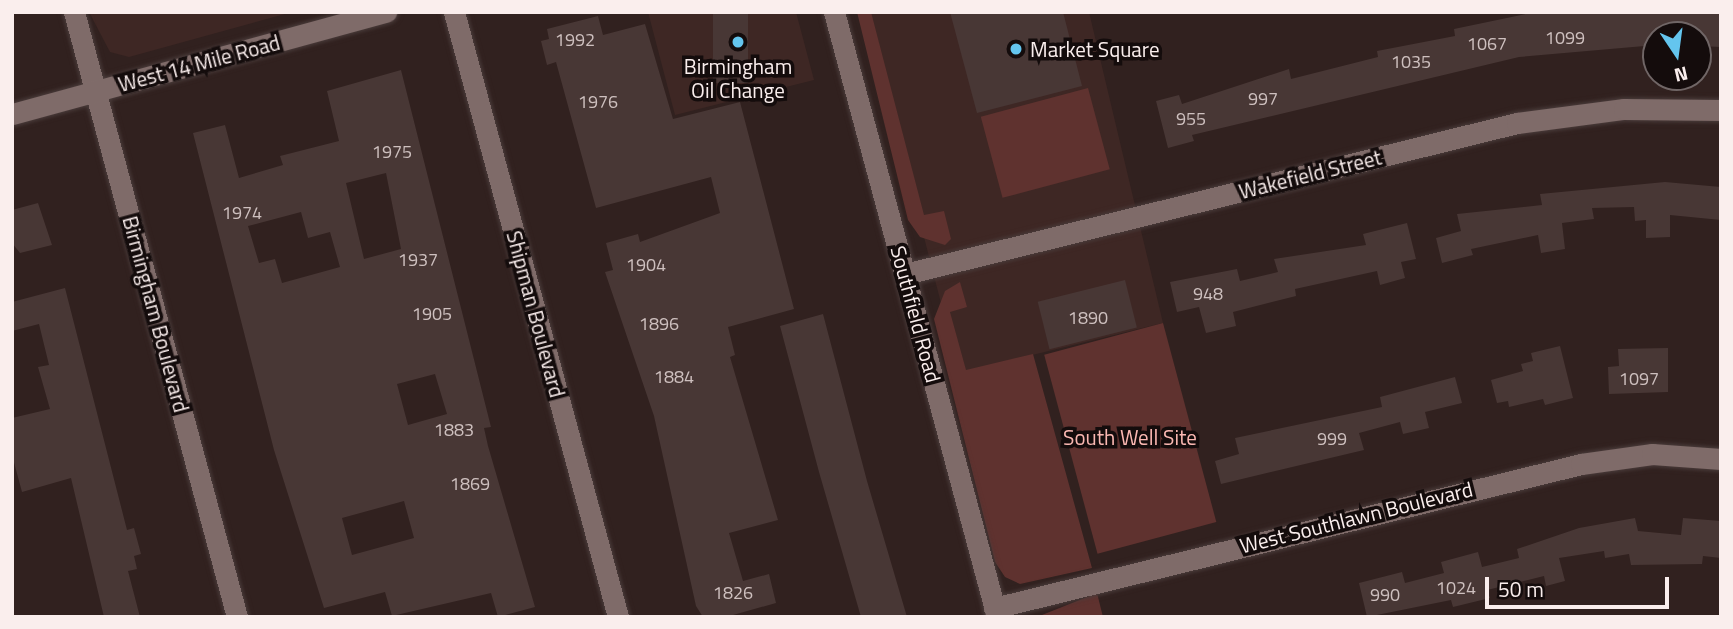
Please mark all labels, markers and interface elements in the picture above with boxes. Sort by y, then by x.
north arrow [1642,21,1712,91]
house number: 1099 [1545,27,1585,49]
street label: West 14 Mile Road [115,29,283,97]
house number: 1992 [555,29,595,51]
house number: 1067 [1467,33,1507,55]
marker: Birmingham Oil Change [730,34,746,50]
place label: Market Square [1030,36,1160,62]
marker: Market Square [1008,41,1024,57]
house number: 1035 [1391,51,1431,73]
place label: Birmingham Oil Change [684,53,792,103]
text: N [1672,59,1691,91]
house number: 997 [1248,88,1278,110]
house number: 1976 [578,91,618,113]
house number: 955 [1176,108,1206,130]
house number: 1975 [372,141,412,163]
street label: Wakefield Street [1236,144,1384,204]
house number: 1974 [222,202,262,224]
street label: Birmingham Boulevard [118,213,194,415]
street label: Shipman Boulevard [502,228,570,400]
street label: Southfield Road [886,243,946,385]
house number: 1937 [398,249,438,271]
house number: 1904 [626,254,666,276]
house number: 948 [1193,283,1223,305]
house number: 1905 [412,303,452,325]
house number: 1890 [1068,307,1108,329]
house number: 1896 [639,313,679,335]
house number: 1884 [654,366,694,388]
house number: 1097 [1619,368,1659,390]
house number: 1883 [434,419,474,441]
park label: South Well Site [1063,424,1197,450]
house number: 999 [1317,428,1347,450]
house number: 1869 [450,473,490,495]
street label: West Southlawn Boulevard [1237,476,1475,558]
scale bar [1488,562,1672,606]
text: 50 m [1498,573,1544,605]
house number: 1024 [1436,577,1476,599]
house number: 1826 [713,582,753,604]
house number: 990 [1370,584,1400,606]

